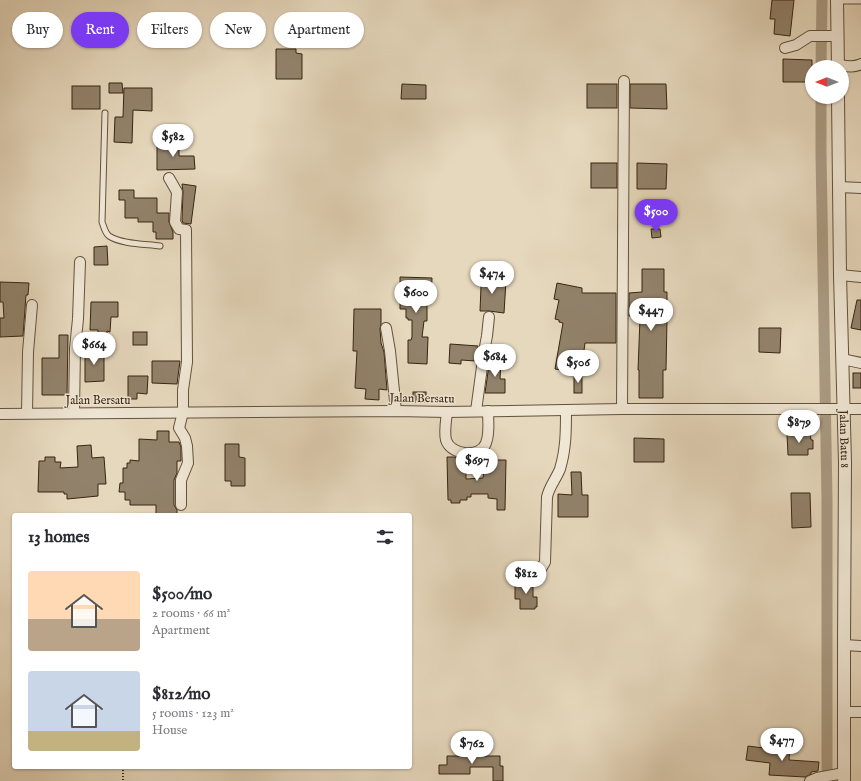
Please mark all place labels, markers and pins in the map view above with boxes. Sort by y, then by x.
pin: $582 [149,124,197,158]
pin: $500 [632,199,680,233]
pin: $474 [468,261,516,295]
pin: $600 [392,280,440,314]
pin: $447 [627,298,675,332]
pin: $664 [70,332,118,366]
pin: $684 [471,344,519,378]
pin: $506 [554,350,602,384]
pin: $879 [775,410,823,444]
pin: $697 [453,448,501,482]
pin: $812 [502,561,550,595]
pin: $477 [758,728,806,762]
pin: $762 [448,731,496,765]

